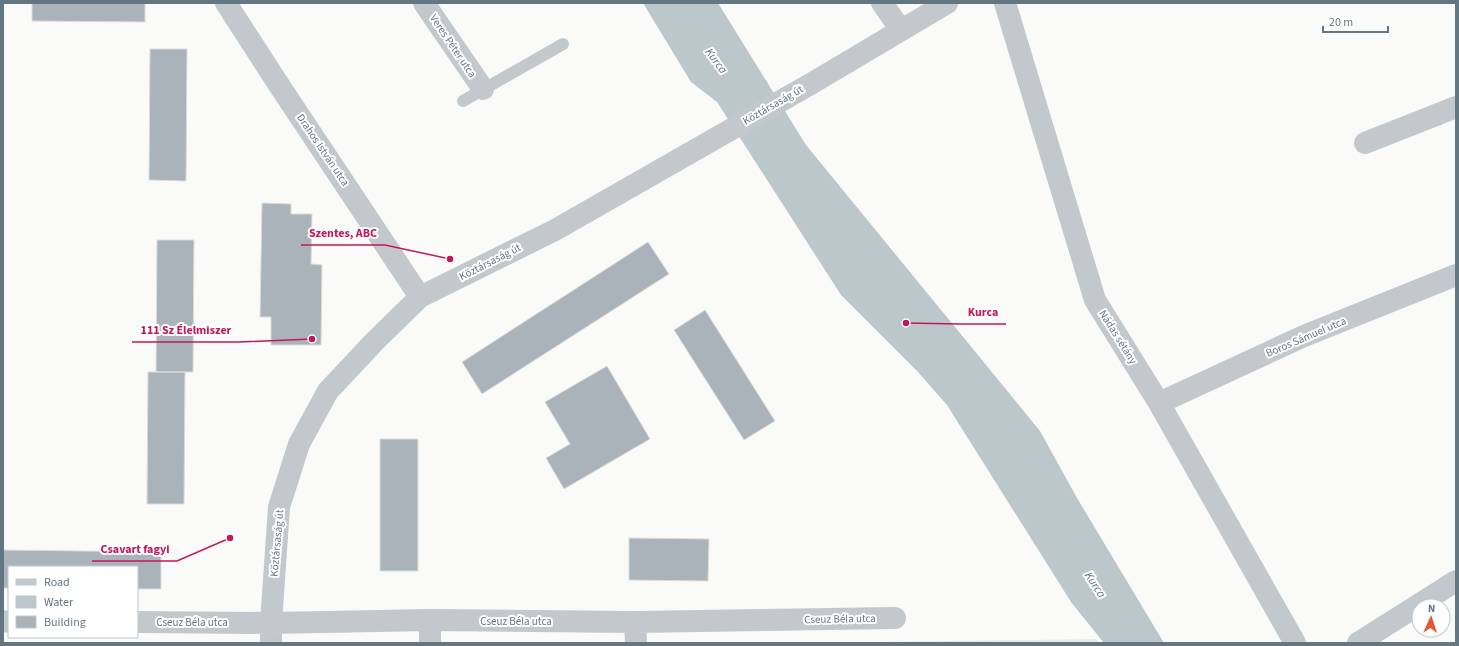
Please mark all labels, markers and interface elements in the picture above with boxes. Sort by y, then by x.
scale bar [1323,8,1388,34]
street label: Veres Péter utca [426,11,480,81]
text: 20 m [1329,14,1353,31]
water label: Kurca [701,45,732,78]
street label: Köztársaság út [740,82,806,128]
street label: Drahos István utca [293,111,353,189]
callout: Szentes, ABC [301,221,385,245]
text: Szentes, ABC [309,225,377,242]
street label: Köztársaság út [457,240,524,284]
callout: Kurca [959,300,1006,324]
text: Kurca [968,304,998,321]
street label: Nádas sétány [1095,307,1141,367]
street label: Boros Sámuel utca [1264,313,1348,361]
callout: 111 Sz Élelmiszer [132,318,239,342]
text: 111 Sz Élelmiszer [141,322,232,339]
street label: Köztársaság út [267,508,287,577]
callout: Csavart fagyi [92,537,177,561]
text: Csavart fagyi [101,541,169,558]
legend [8,566,138,638]
water label: Kurca [1080,569,1110,602]
text: Road [44,574,70,591]
text: Water [44,594,74,611]
north arrow [1411,598,1451,638]
text: N [1427,601,1436,616]
street label: Cseuz Béla utca [804,611,876,627]
text: Building [44,614,86,631]
street label: Cseuz Béla utca [480,614,552,629]
street label: Cseuz Béla utca [156,615,228,630]

